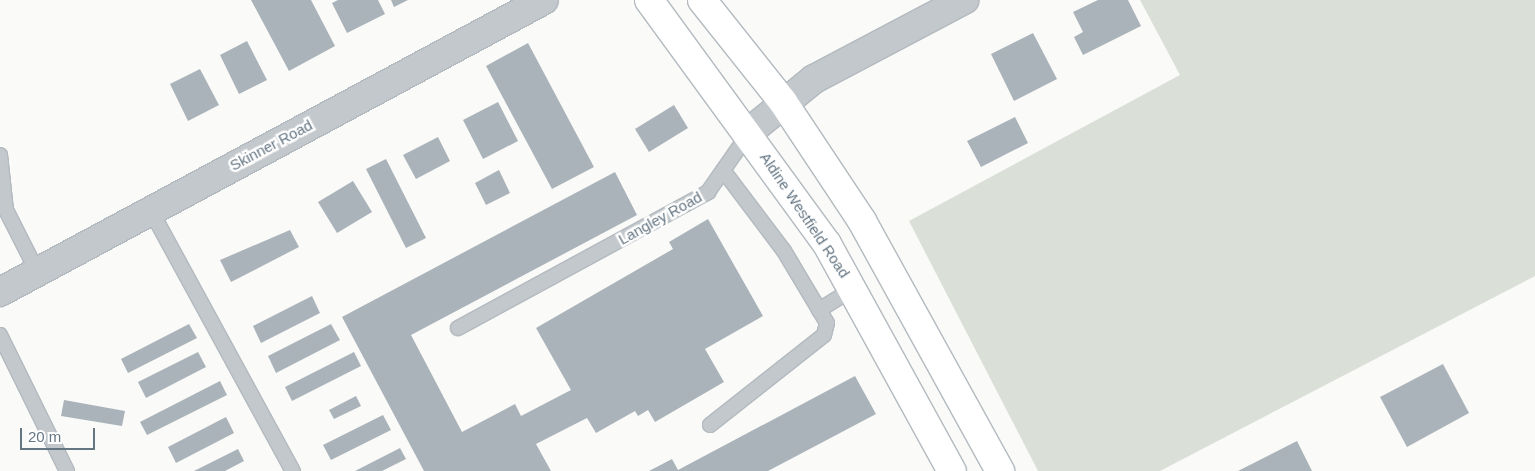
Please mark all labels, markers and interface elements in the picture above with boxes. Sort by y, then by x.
street label: Skinner Road [227,116,315,174]
street label: Aldine Westfield Road [756,149,854,281]
street label: Langley Road [615,188,705,248]
scale bar [22,418,98,450]
text: 20 m [28,428,61,445]

